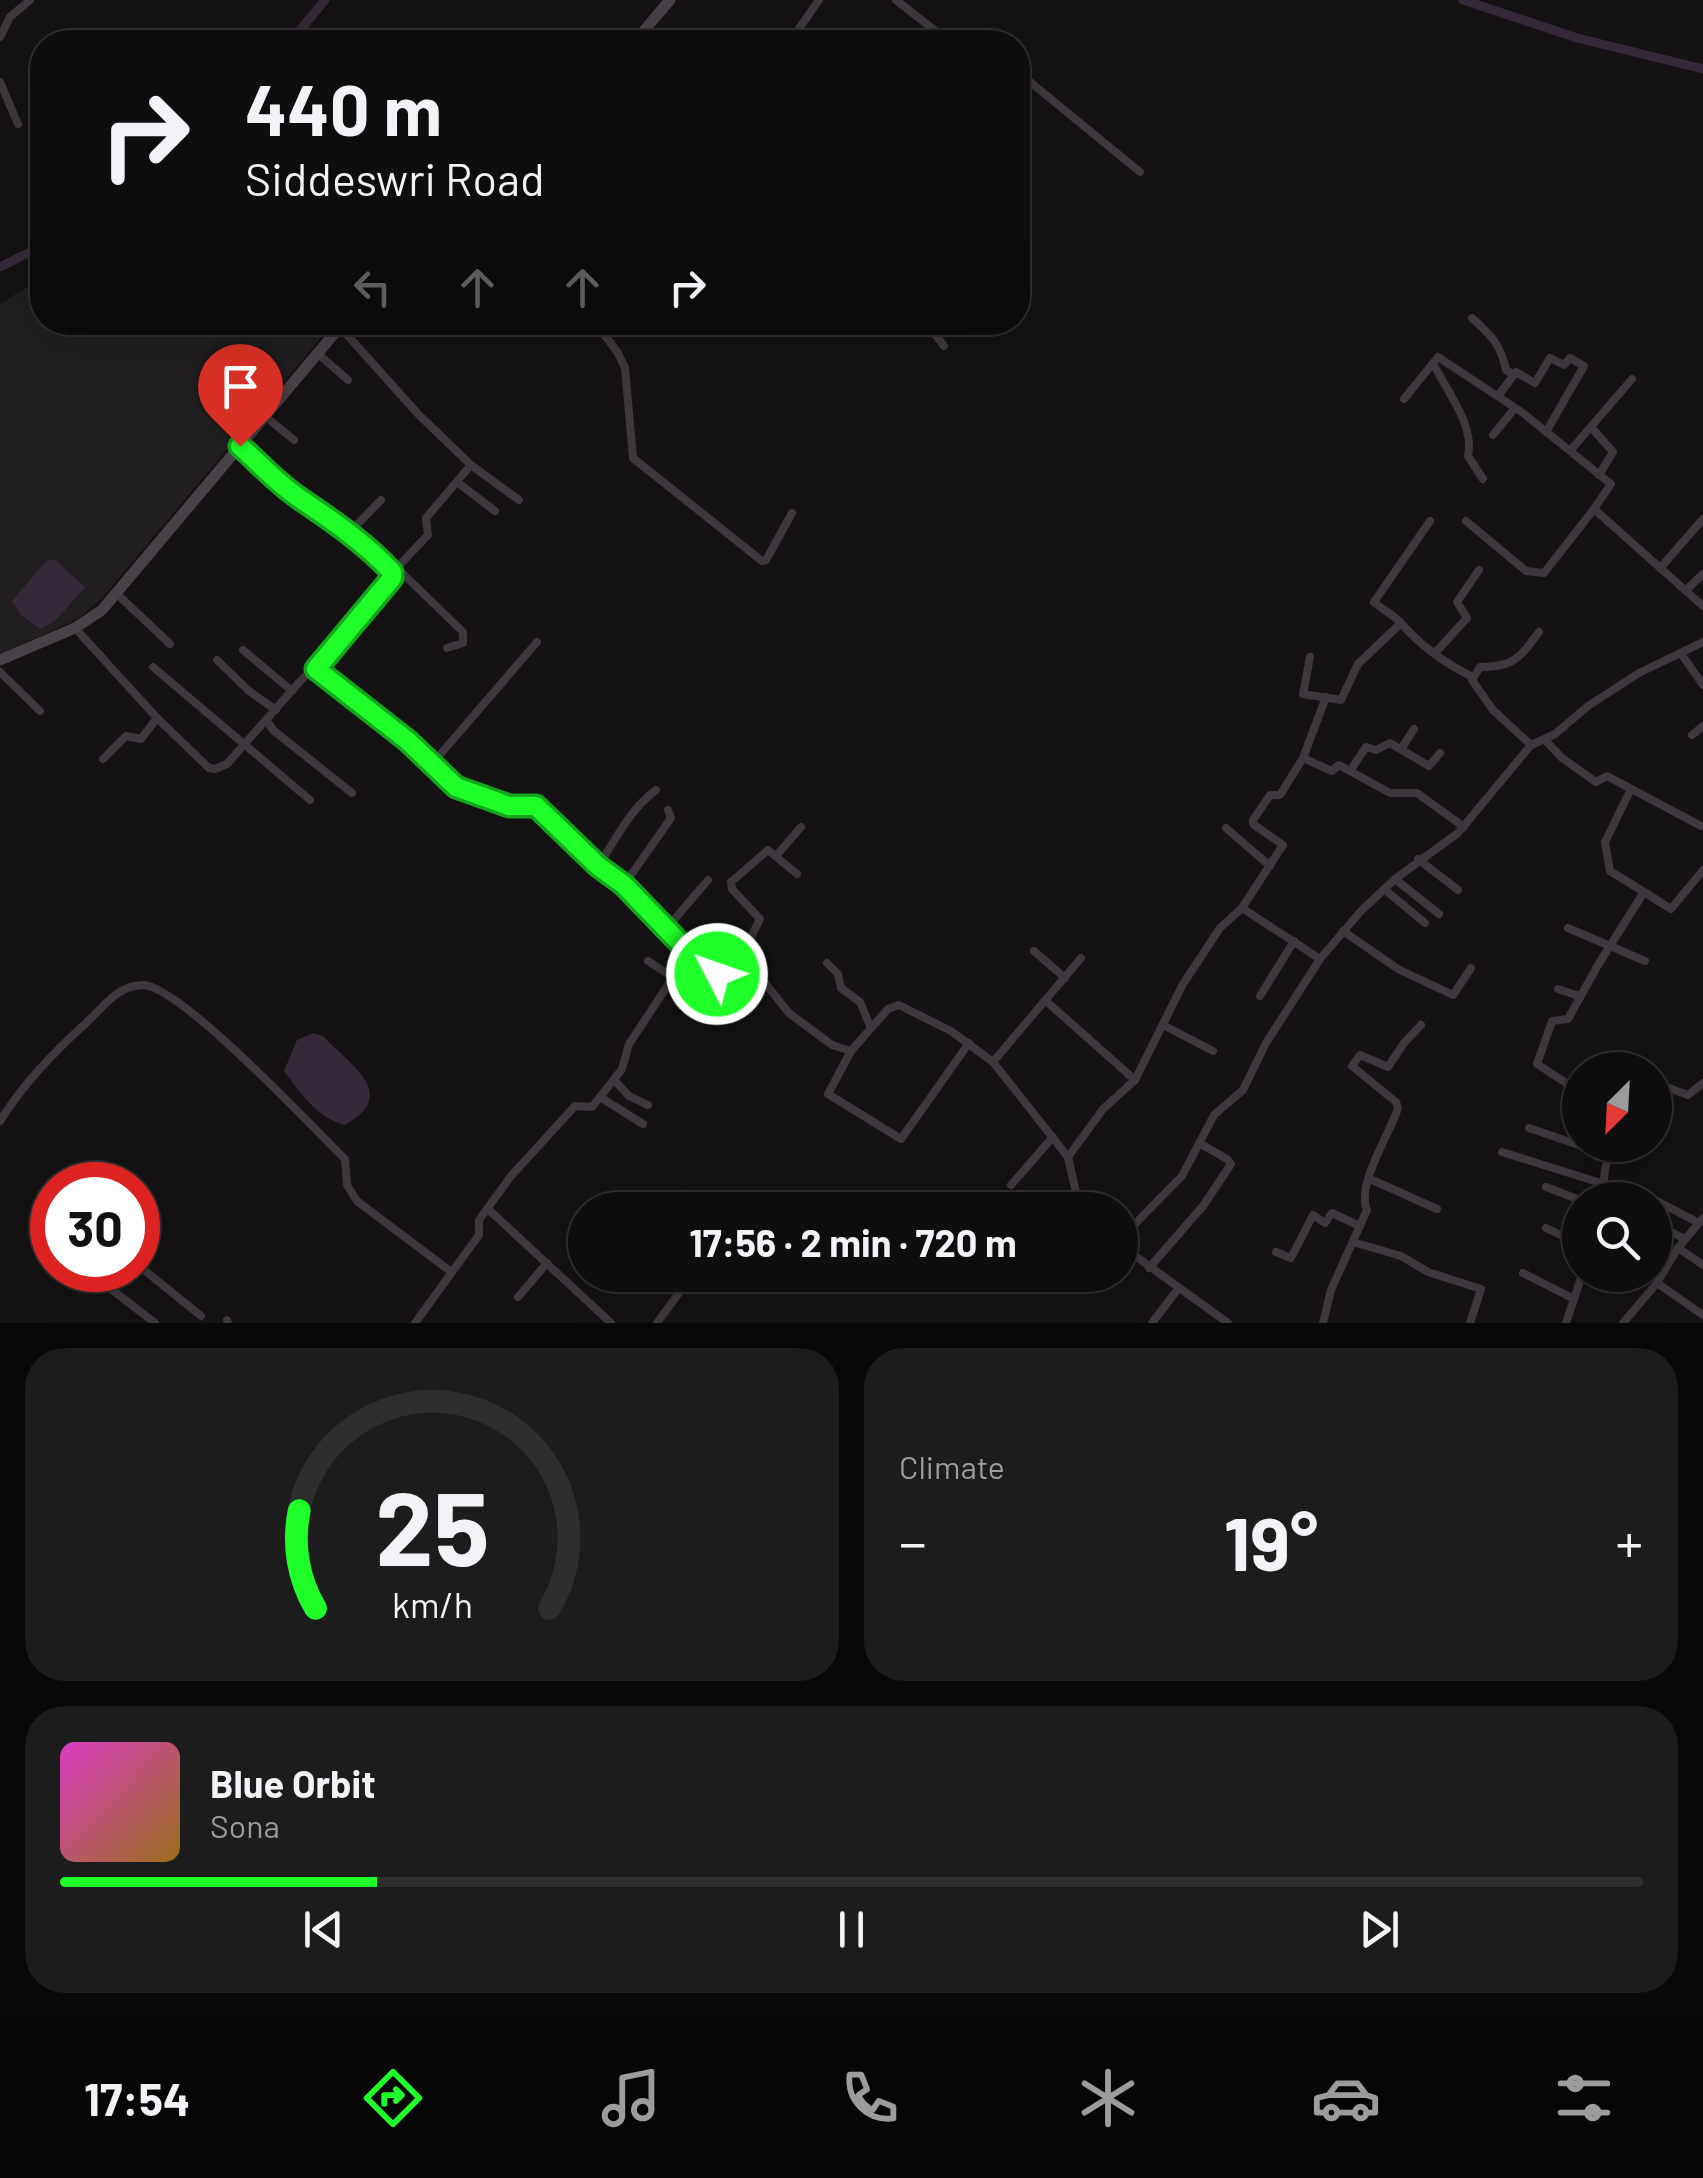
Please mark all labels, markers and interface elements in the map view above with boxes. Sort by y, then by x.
text: 440 m [245,66,442,150]
icon: right [80,70,210,200]
text: Siddeswri Road [245,151,545,205]
icon: left [345,260,400,315]
icon: ahead [450,260,505,315]
icon: ahead [555,260,610,315]
icon: right [660,260,715,315]
pin [198,344,283,447]
icon: arrive [213,359,268,414]
position arrow [665,922,769,1026]
north arrow [1562,1052,1672,1162]
map controls [1562,1052,1672,1292]
speed limit sign: 30 [30,1162,160,1292]
button: search [1562,1182,1672,1292]
text: 17:56 · 2 min · 720 m [689,1219,1017,1265]
text: Climate [899,1447,1005,1485]
text: 25 [375,1462,489,1587]
text: 19° [1224,1496,1318,1586]
text: − [899,1508,927,1574]
text: + [1615,1508,1643,1574]
text: km/h [392,1582,472,1625]
text: Blue Orbit [210,1760,376,1806]
text: Sona [210,1806,280,1844]
icon: previous [296,1902,351,1957]
icon: pause [824,1902,879,1957]
icon: next [1352,1902,1407,1957]
icon: directions [358,2063,428,2133]
icon: music [596,2063,666,2133]
icon: phone [835,2063,905,2133]
icon: climate [1073,2063,1143,2133]
icon: car [1311,2063,1381,2133]
icon: filters [1549,2063,1619,2133]
text: 17:54 [84,2071,190,2125]

